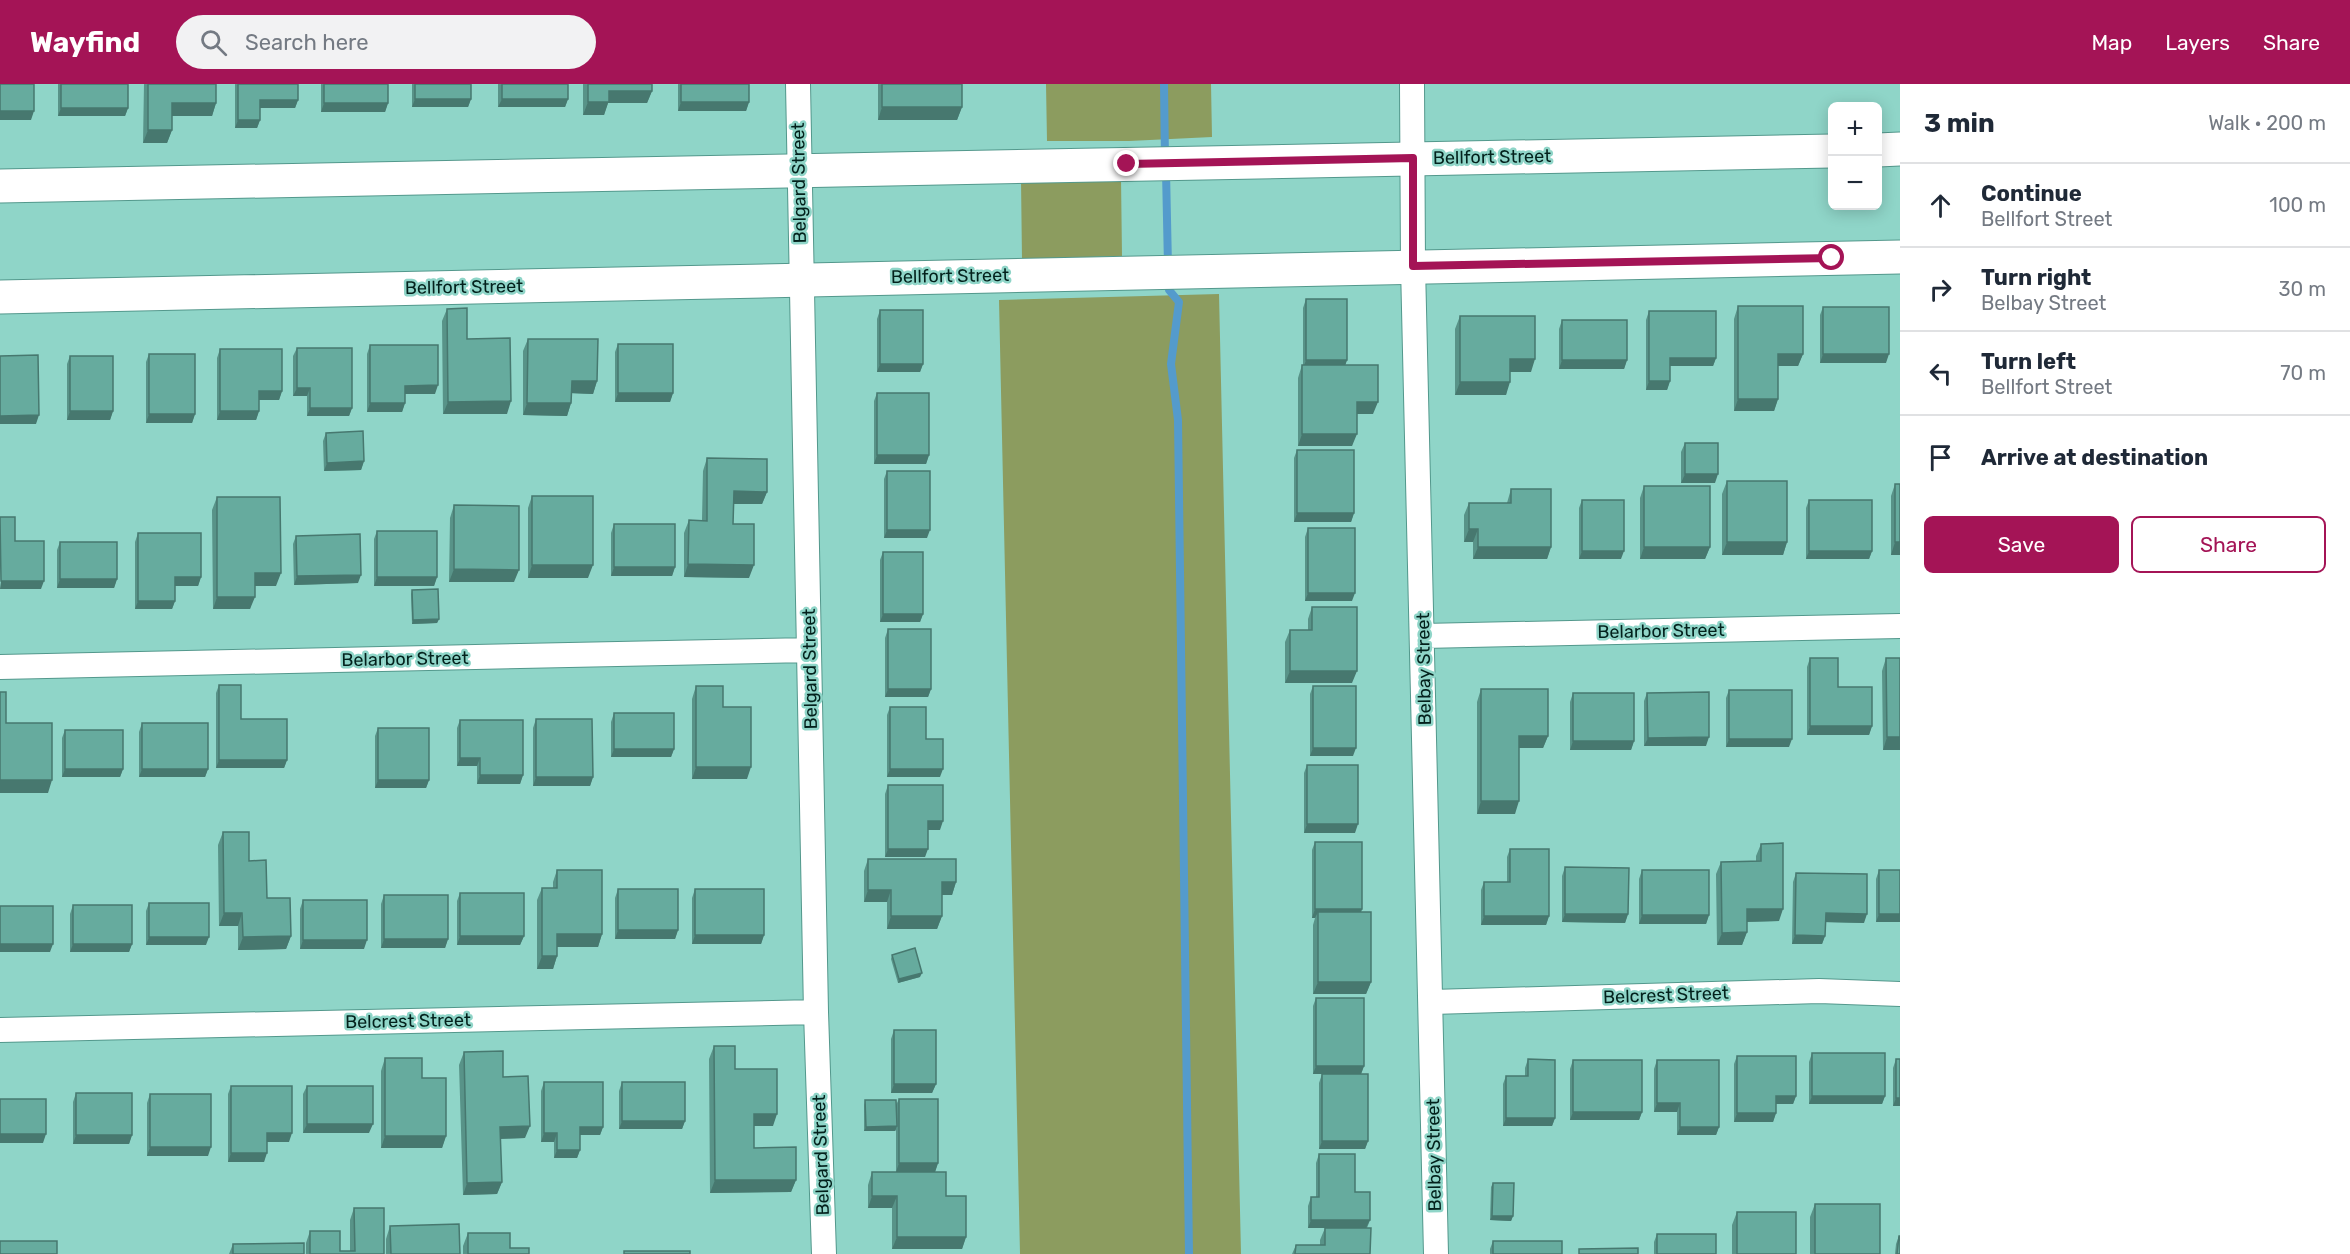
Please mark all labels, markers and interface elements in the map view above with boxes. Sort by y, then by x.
search box [176,15,596,69]
text: Wayfind [30,26,140,59]
icon: search [197,26,230,59]
text: Search here [245,29,369,56]
text: Map [2091,30,2132,55]
text: Layers [2165,30,2230,55]
text: Share [2263,30,2320,55]
map controls [1828,102,1882,210]
button: + [1828,102,1882,156]
text: 3 min [1924,108,1995,139]
text: Walk · 200 m [2208,111,2326,135]
street label: Belgard Street [787,122,811,244]
street label: Bellfort Street [1433,145,1551,169]
route end [1113,150,1139,176]
button: − [1828,156,1882,210]
text: Continue [1981,180,2082,207]
icon: ahead [1924,189,1957,222]
text: 100 m [2269,193,2326,217]
text: Bellfort Street [1981,207,2112,231]
route start [1818,244,1844,270]
street label: Bellfort Street [891,264,1009,288]
text: Turn right [1981,264,2091,291]
icon: right [1924,273,1957,306]
street label: Bellfort Street [405,275,523,299]
text: 30 m [2279,277,2326,301]
text: Belbay Street [1981,291,2106,315]
text: Turn left [1981,348,2076,375]
icon: left [1924,357,1957,390]
text: 70 m [2280,361,2326,385]
text: Bellfort Street [1981,375,2112,399]
icon: arrive [1924,441,1957,474]
text: Arrive at destination [1981,444,2208,471]
button: Save [1924,516,2119,573]
button: Share [2131,516,2326,573]
street label: Belgard Street [798,608,822,730]
street label: Belbay Street [1412,612,1436,726]
street label: Belarbor Street [1597,619,1725,643]
street label: Belarbor Street [341,647,469,671]
street label: Belcrest Street [1603,982,1729,1008]
street label: Belcrest Street [345,1009,471,1033]
street label: Belgard Street [808,1094,834,1216]
street label: Belbay Street [1422,1098,1446,1212]

